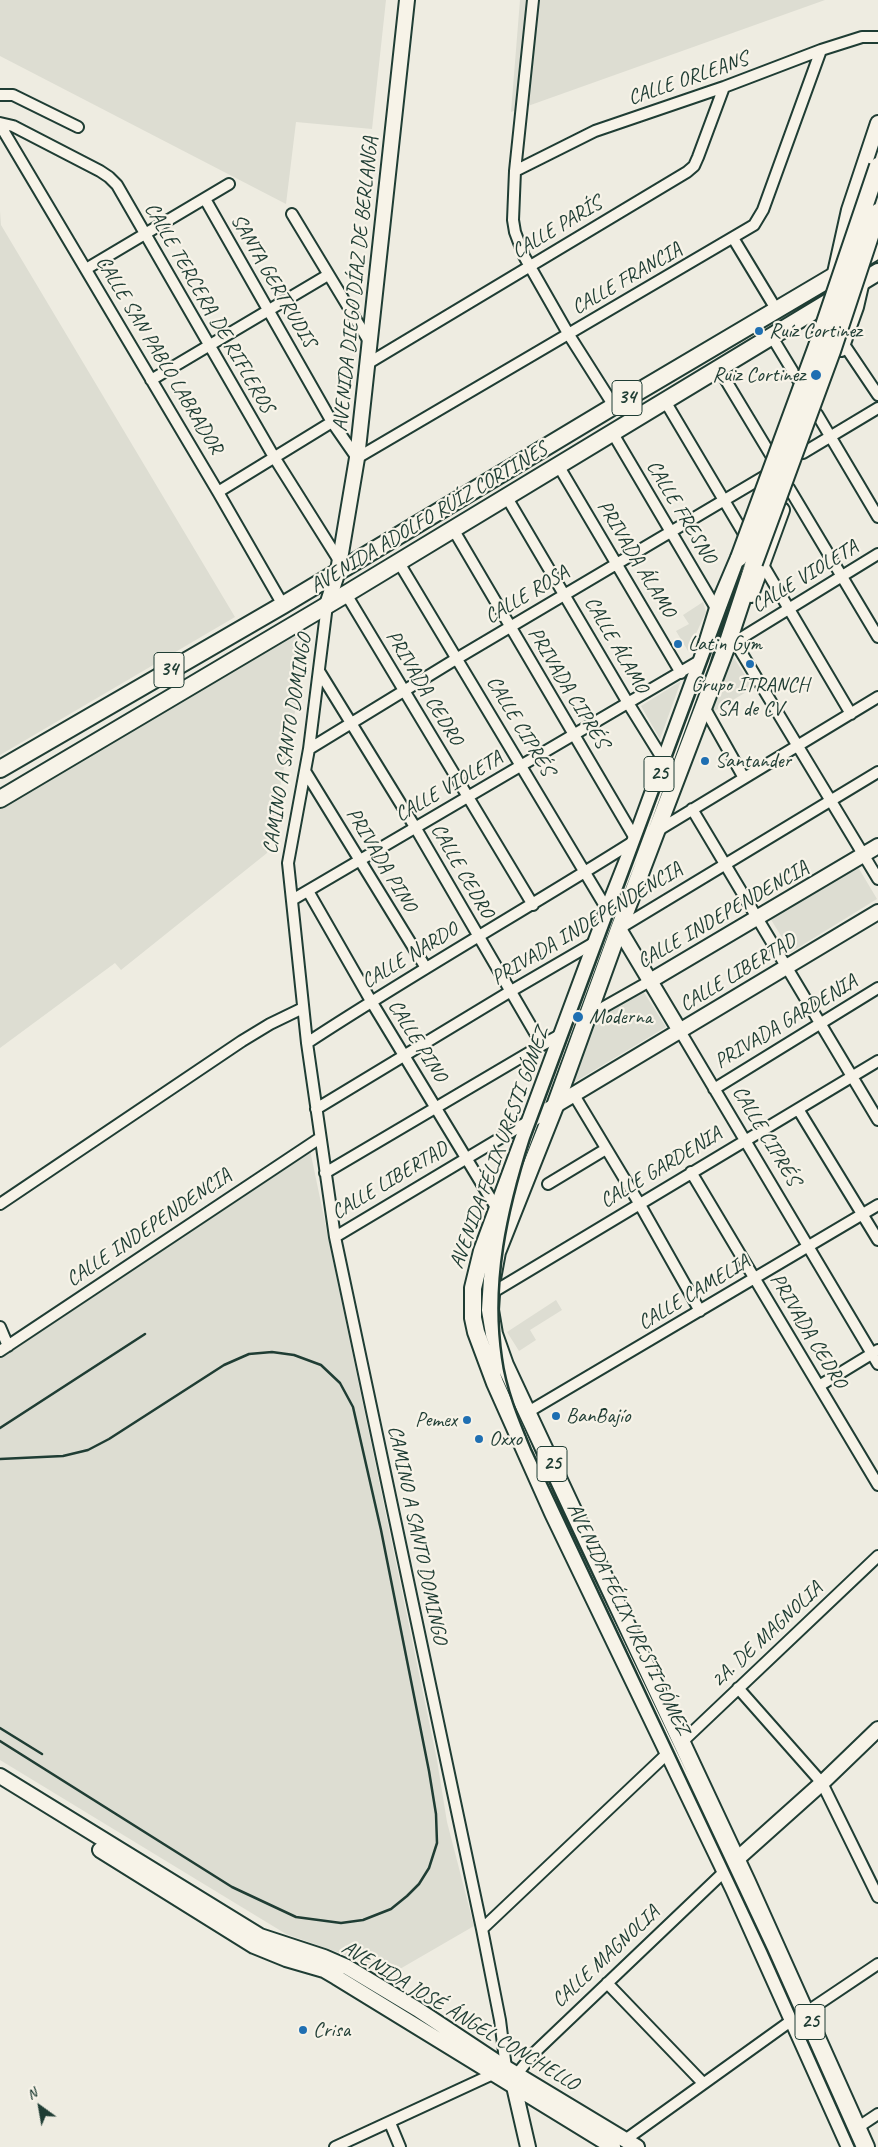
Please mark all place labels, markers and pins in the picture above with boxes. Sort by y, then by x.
place label: Ruíz Cortinez [769,318,862,344]
marker: Ruíz Cortinez [753,325,765,337]
place label: Ruiz Cortinez [712,362,805,388]
marker: Ruiz Cortinez [809,368,823,382]
place label: Latin Gym [688,631,762,657]
marker: Latin Gym [672,638,684,650]
marker: Grupo ITRANCH SA de CV [744,658,756,670]
place label: Grupo ITRANCH SA de CV [691,672,809,722]
place label: Santander [715,748,791,774]
marker: Santander [699,755,711,767]
place label: Moderna [589,1004,652,1030]
marker: Moderna [571,1010,585,1024]
place label: BanBajío [566,1403,630,1429]
place label: Pemex [415,1407,457,1433]
marker: BanBajío [550,1410,562,1422]
marker: Pemex [461,1414,473,1426]
place label: Oxxo [489,1426,522,1452]
marker: Oxxo [473,1433,485,1445]
place label: Crisa [313,2017,350,2043]
marker: Crisa [297,2024,309,2036]

